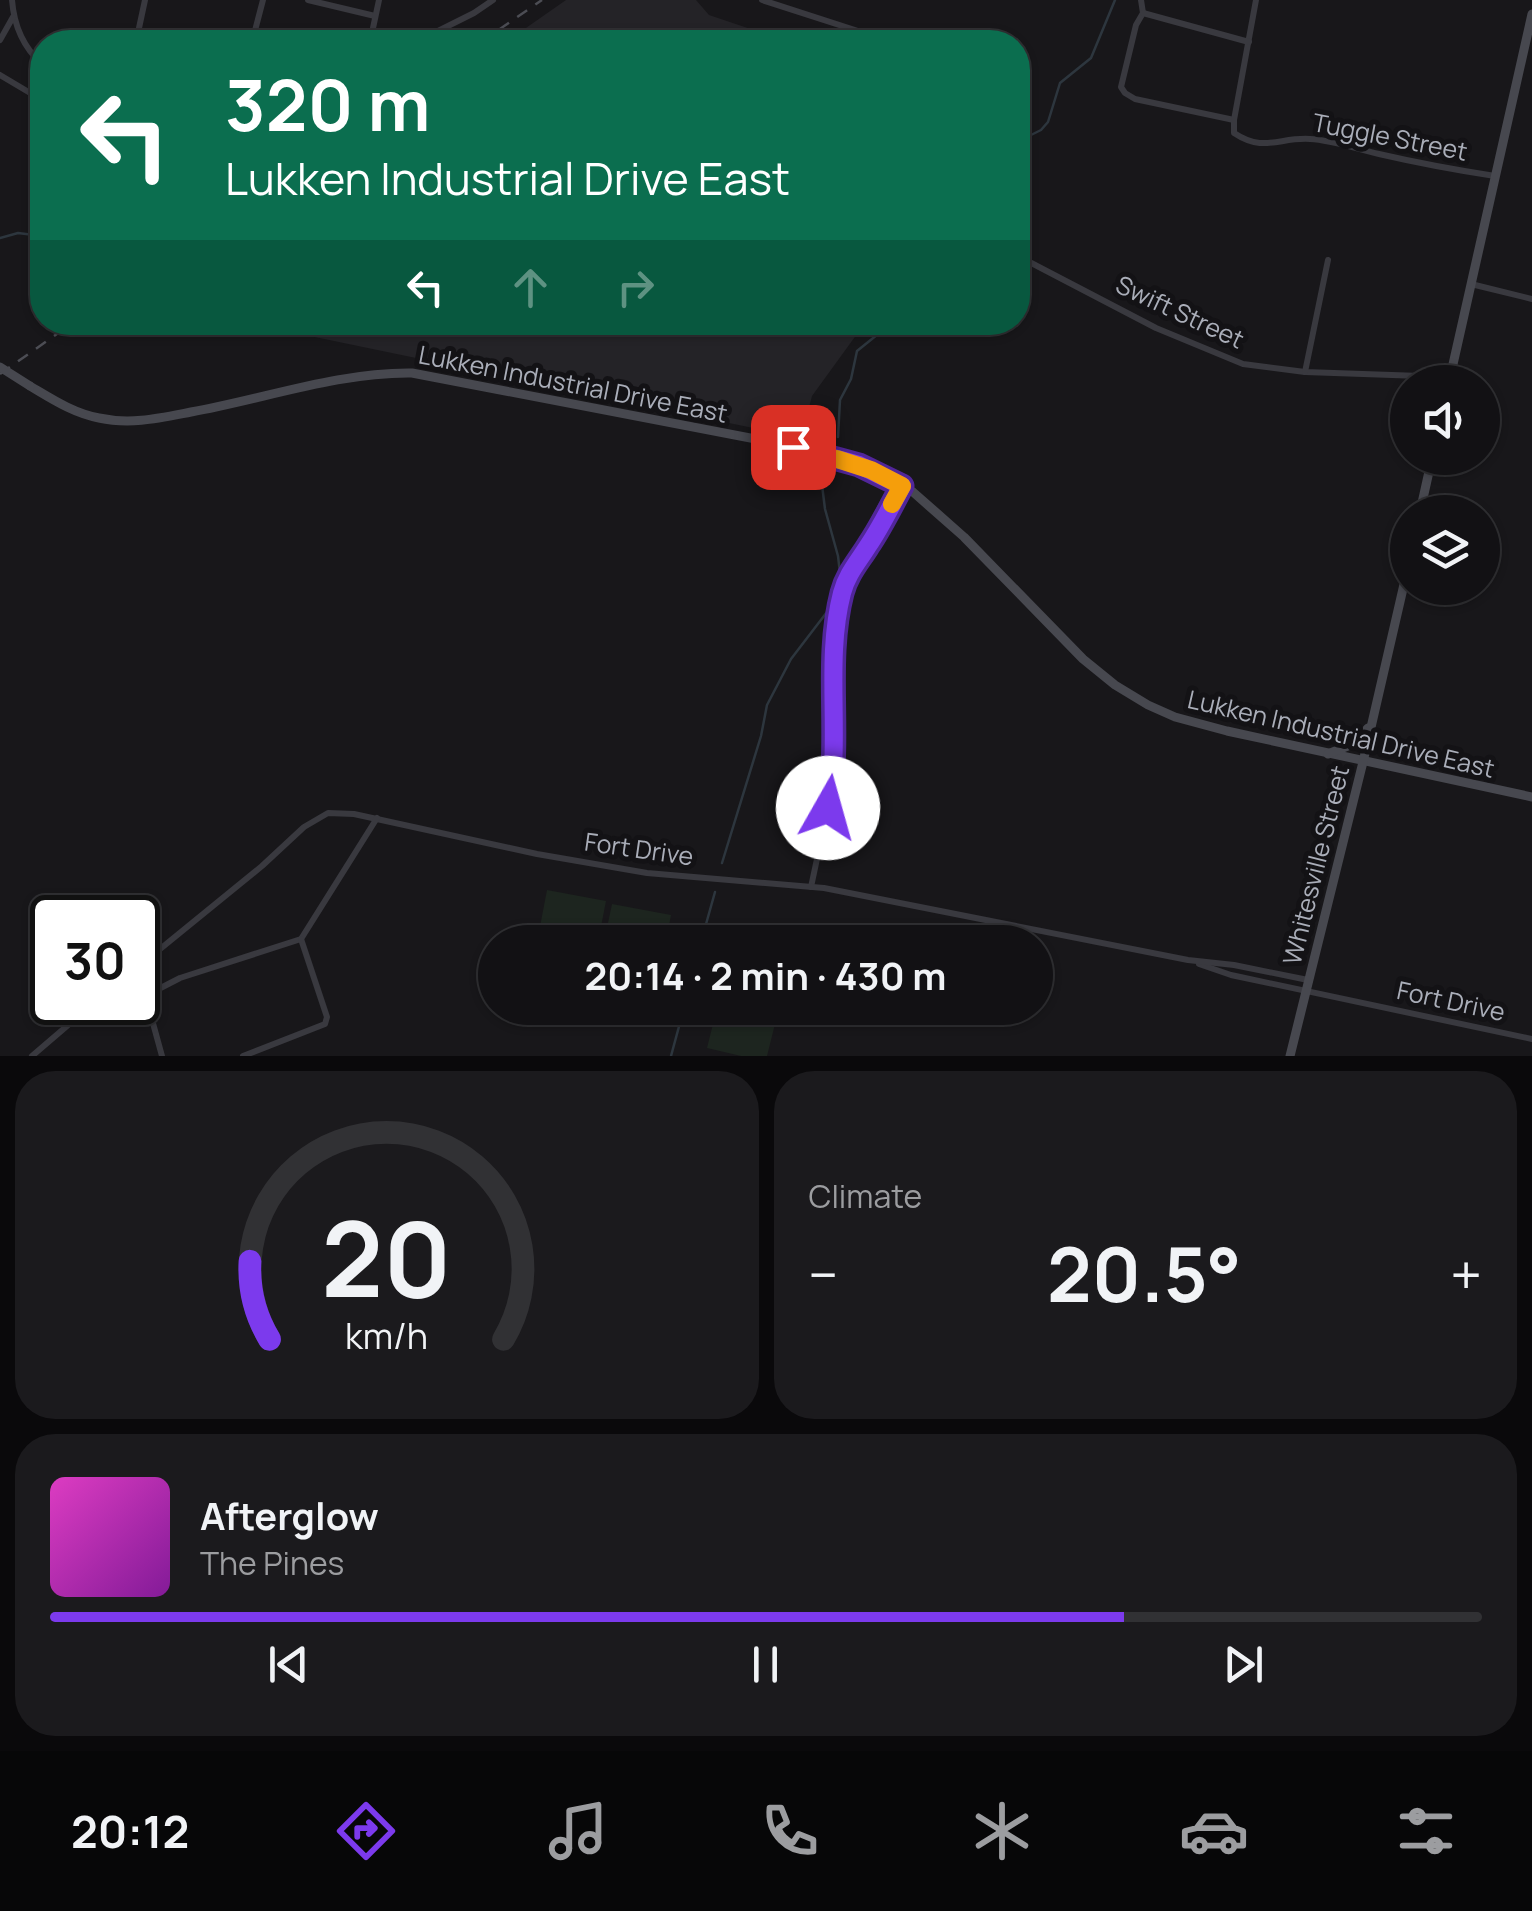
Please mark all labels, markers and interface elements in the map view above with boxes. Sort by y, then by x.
text: 320 m [225,56,430,152]
icon: left [60,70,190,200]
street label: Tuggle Street [1310,104,1470,169]
text: Lukken Industrial Drive East [225,147,790,209]
icon: left [398,260,453,315]
icon: ahead [503,260,558,315]
icon: right [608,260,663,315]
street label: Swift Street [1110,267,1250,357]
street label: Lukken Industrial Drive East [416,336,731,431]
map controls [1390,365,1500,605]
button: sound [1390,365,1500,475]
pin [751,405,836,490]
icon: arrive [766,420,821,475]
button: layers [1390,495,1500,605]
street label: Lukken Industrial Drive East [1184,681,1498,786]
position arrow [776,756,880,860]
street label: Whitesville Street [1274,762,1357,968]
street label: Fort Drive [582,824,696,873]
speed limit sign: 30 [30,895,160,1025]
text: 20:14 · 2 min · 430 m [585,949,946,1001]
street label: Fort Drive [1394,972,1508,1029]
text: Climate [809,1174,922,1218]
text: 20 [322,1186,452,1328]
text: 20.5° [1047,1222,1241,1325]
text: − [809,1236,838,1312]
text: + [1450,1236,1482,1312]
text: km/h [345,1311,428,1360]
text: Afterglow [200,1489,379,1541]
text: The Pines [200,1541,344,1585]
icon: previous [261,1637,316,1692]
icon: pause [738,1637,793,1692]
icon: next [1216,1637,1271,1692]
icon: directions [331,1796,401,1866]
icon: music [543,1796,613,1866]
icon: phone [755,1796,825,1866]
icon: climate [967,1796,1037,1866]
icon: car [1179,1796,1249,1866]
icon: filters [1391,1796,1461,1866]
text: 20:12 [71,1800,189,1862]

